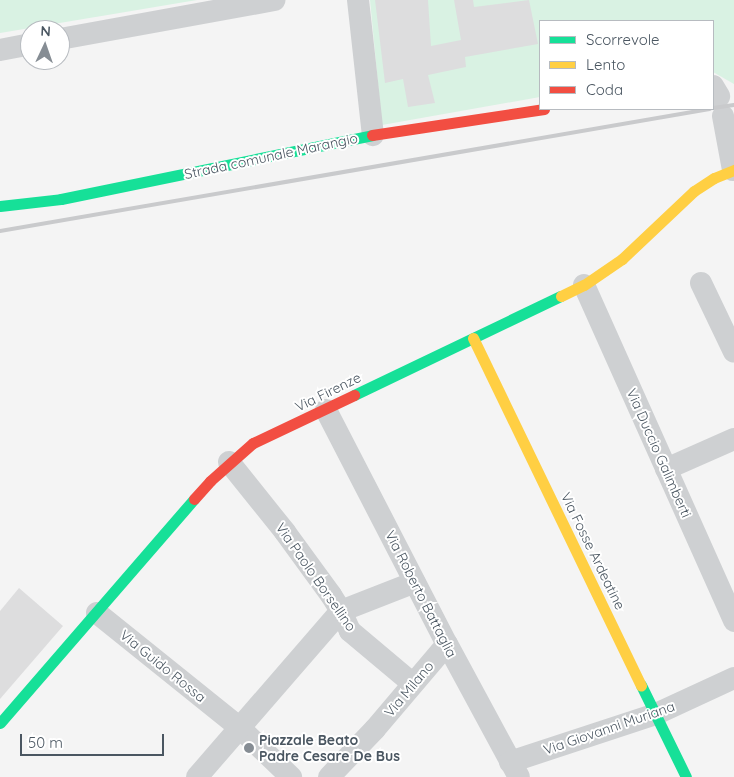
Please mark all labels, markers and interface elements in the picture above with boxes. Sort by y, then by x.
north arrow [20,20,70,70]
legend [539,20,714,110]
text: N [40,22,51,40]
text: Scorrevole [586,30,660,49]
text: Lento [586,55,625,74]
text: Coda [586,80,623,99]
street label: Strada comunale Marangio [183,129,359,183]
street label: Via Firenze [292,369,364,415]
street label: Via Duccio Galimberti [623,386,695,520]
street label: Via Fosse Ardeatine [557,490,629,612]
street label: Via Paolo Borsellino [272,520,360,634]
street label: Via Roberto Battaglia [382,528,460,660]
street label: Via Guido Rossa [117,626,209,706]
street label: Via Milano [381,658,437,720]
street label: Via Giovanni Muriana [541,698,677,758]
scale bar [22,724,166,756]
place label: Piazzale Beato Padre Cesare De Bus [259,732,400,764]
text: 50 m [28,733,63,752]
marker: Piazzale Beato Padre Cesare De Bus [243,742,255,754]

